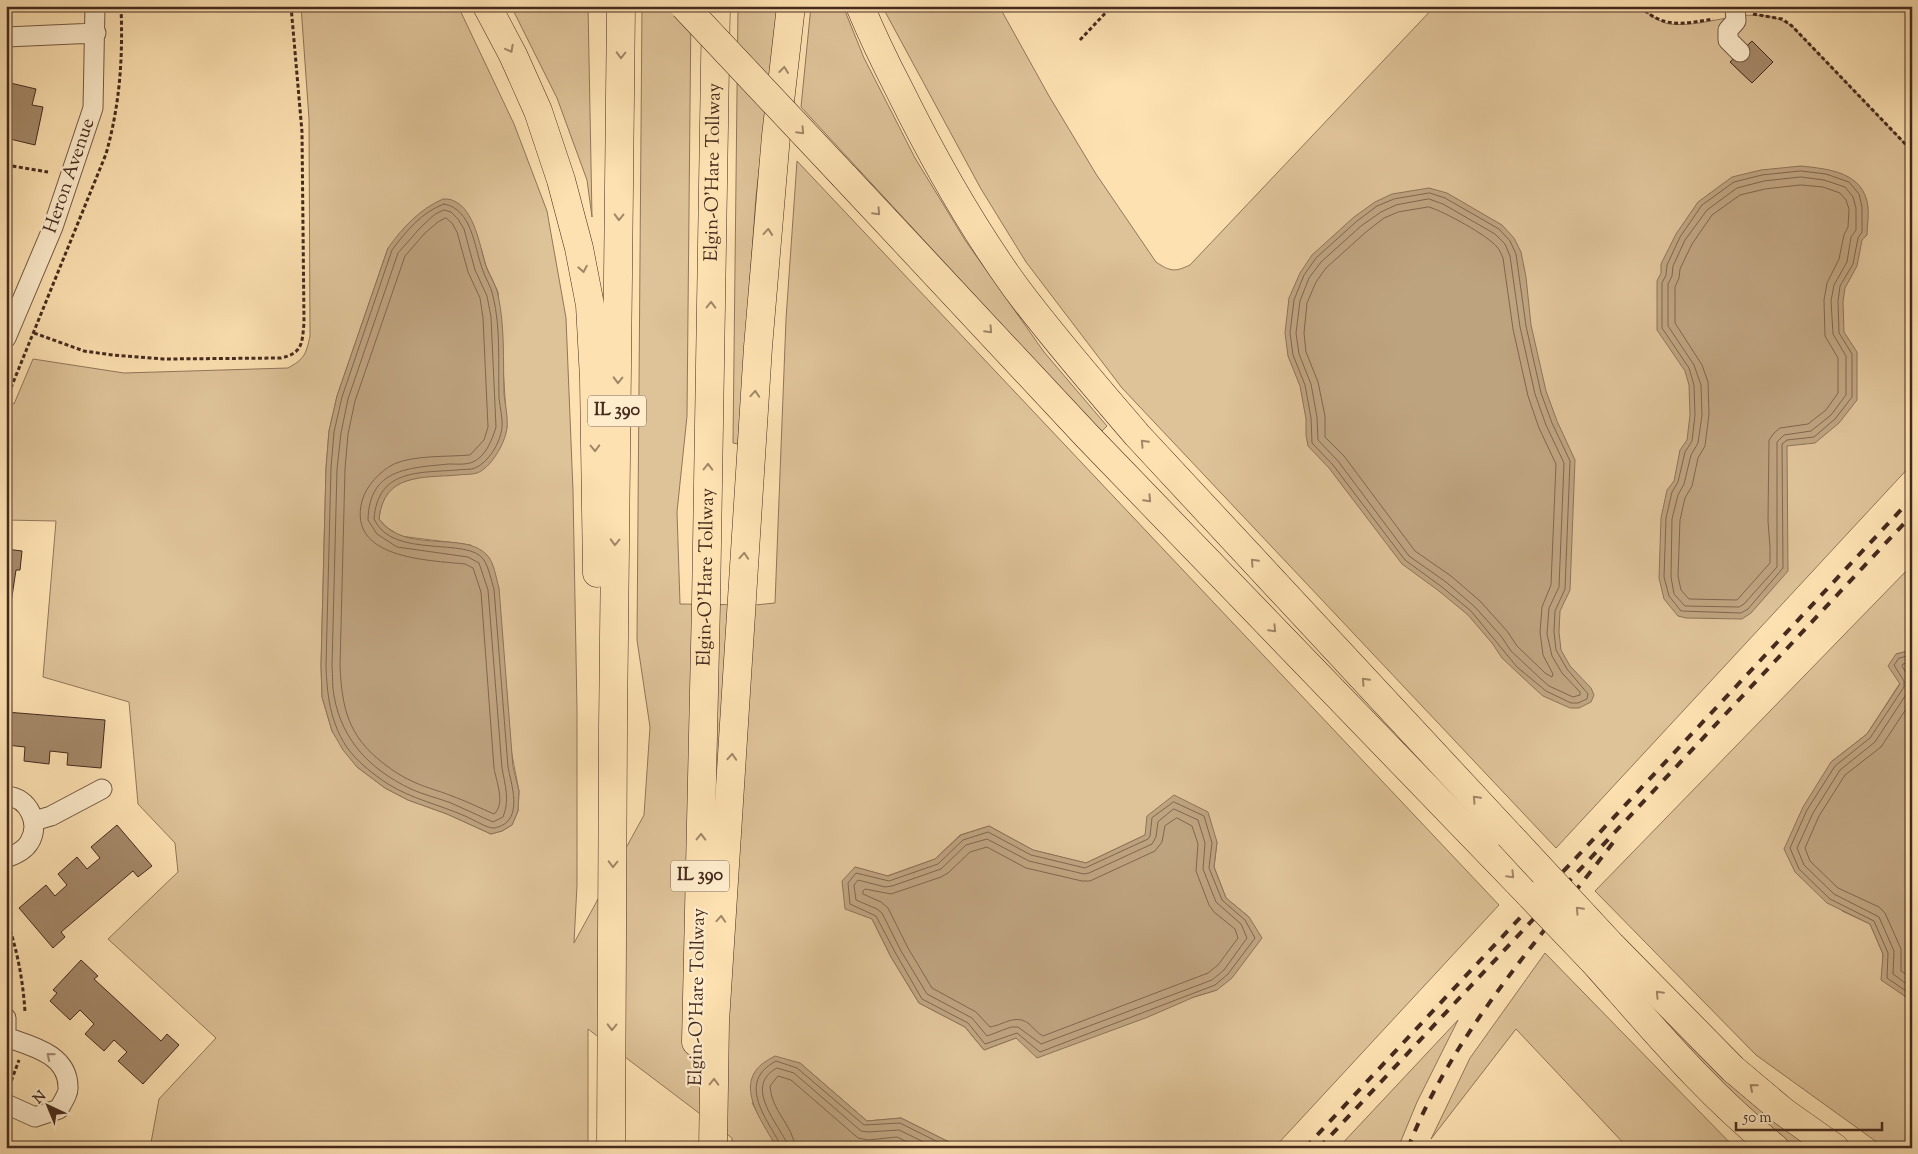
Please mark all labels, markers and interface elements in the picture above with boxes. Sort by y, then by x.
one-way arrow [504,44,514,53]
one-way arrow [616,52,626,59]
one-way arrow [778,66,788,74]
street label: Elgin-O'Hare Tollway [698,82,728,262]
street label: Heron Avenue [38,115,102,237]
one-way arrow [795,125,804,134]
one-way arrow [871,206,880,215]
one-way arrow [614,214,624,222]
one-way arrow [762,227,773,235]
one-way arrow [578,265,588,273]
one-way arrow [706,301,716,308]
one-way arrow [983,325,992,334]
one-way arrow [612,376,623,384]
one-way arrow [749,389,760,397]
road number: IL 390 [588,396,646,426]
one-way arrow [1141,439,1150,448]
one-way arrow [590,445,600,453]
one-way arrow [703,463,714,471]
street label: Elgin-O'Hare Tollway [691,487,721,667]
one-way arrow [1143,493,1152,502]
one-way arrow [610,539,620,547]
one-way arrow [739,552,750,560]
one-way arrow [1251,558,1260,567]
one-way arrow [1267,623,1276,632]
one-way arrow [1362,677,1371,686]
one-way arrow [726,753,737,761]
one-way arrow [1473,796,1482,805]
one-way arrow [696,832,706,840]
one-way arrow [608,860,618,868]
road number: IL 390 [671,860,729,891]
one-way arrow [1505,869,1514,878]
one-way arrow [1576,906,1585,915]
street label: Elgin-O'Hare Tollway [683,907,713,1086]
one-way arrow [716,915,727,923]
one-way arrow [1656,991,1665,1000]
one-way arrow [607,1023,617,1031]
one-way arrow [47,1053,56,1062]
one-way arrow [709,1077,719,1085]
north arrow [22,1082,72,1132]
one-way arrow [1750,1084,1759,1093]
text: N [29,1087,51,1109]
scale bar [1736,1099,1882,1131]
text: 50 m [1742,1108,1772,1129]

